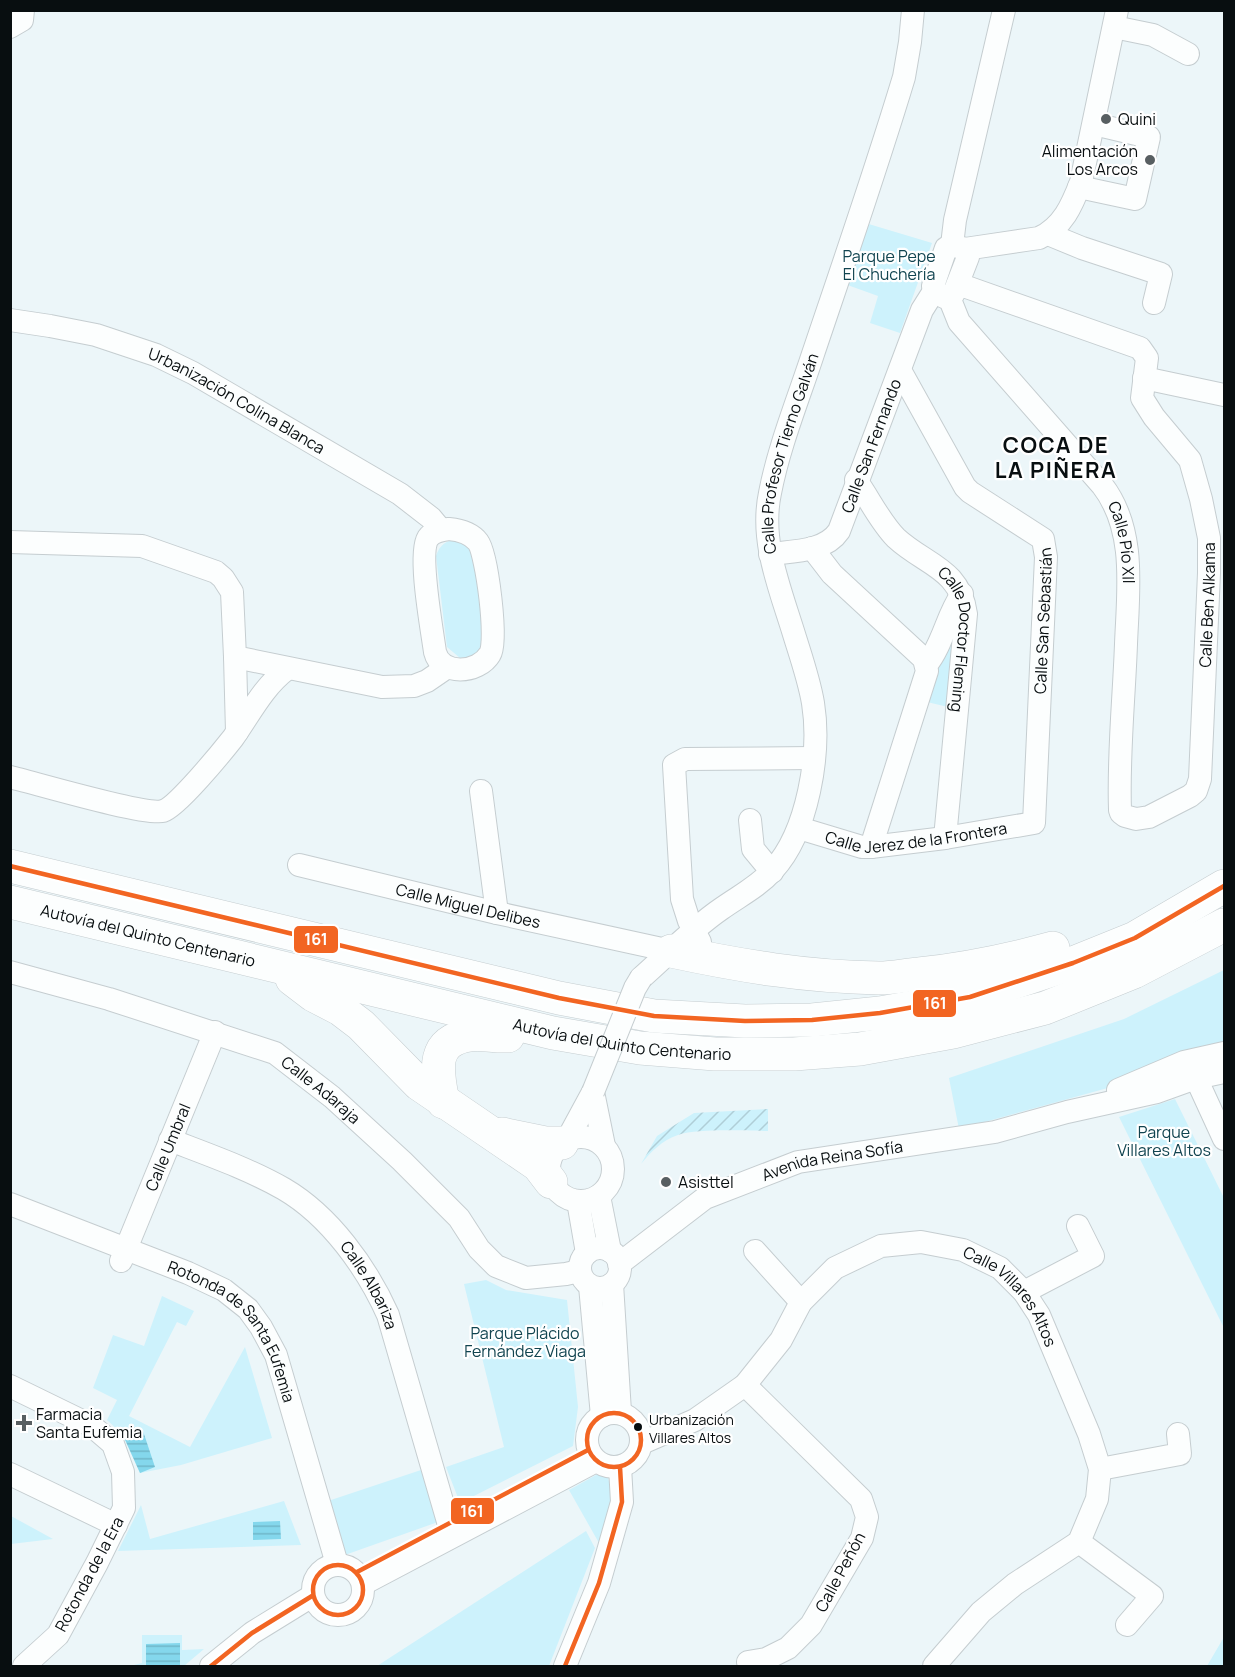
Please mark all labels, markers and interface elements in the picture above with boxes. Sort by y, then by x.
place label: Quini [1118,108,1156,130]
marker: Quini [1099,112,1113,126]
place label: Alimentación Los Arcos [1042,140,1138,180]
marker: Alimentación Los Arcos [1143,153,1157,167]
park label: Parque Pepe El Chuchería [842,245,936,285]
street label: Urbanización Colina Blanca [145,342,329,459]
street label: Calle Profesor Tierno Galván [756,350,824,556]
street label: Calle San Fernando [836,376,906,516]
district label: COCA DE LA PIÑERA [995,430,1117,485]
street label: Calle Pío XII [1103,498,1140,584]
street label: Calle Ben Alkama [1194,542,1220,668]
street label: Calle San Sebastián [1029,546,1057,694]
street label: Calle Doctor Fleming [934,561,977,713]
street label: Calle Jerez de la Frontera [823,817,1009,858]
street label: Calle Miguel Delibes [394,878,542,933]
street label: Autovía del Quinto Centenario [38,899,258,972]
line badge: 161 [293,925,339,954]
text: 161 [304,928,328,950]
line badge: 161 [912,989,957,1018]
text: 161 [923,992,947,1014]
street label: Autovía del Quinto Centenario [511,1013,731,1065]
street label: Calle Adaraja [277,1051,365,1129]
street label: Calle Umbral [140,1100,196,1194]
park label: Parque Villares Altos [1117,1121,1211,1161]
street label: Avenida Reina Sofía [758,1135,904,1186]
place label: Asisttel [678,1171,734,1193]
marker: Asisttel [659,1175,673,1189]
street label: Calle Albariza [336,1236,403,1332]
street label: Calle Villares Altos [960,1241,1062,1350]
street label: Rotonda de Santa Eufemia [164,1255,300,1405]
park label: Parque Plácido Fernández Viaga [464,1322,586,1362]
place label: Farmacia Santa Eufemia [36,1403,142,1443]
place label: Urbanización Villares Altos [649,1410,734,1447]
marker: Farmacia Santa Eufemia [17,1416,31,1430]
marker: Urbanización Villares Altos [632,1421,644,1433]
line badge: 161 [450,1497,495,1525]
text: 161 [460,1500,484,1522]
street label: Rotonda de la Era [49,1513,129,1635]
street label: Calle Peñón [810,1528,870,1616]

